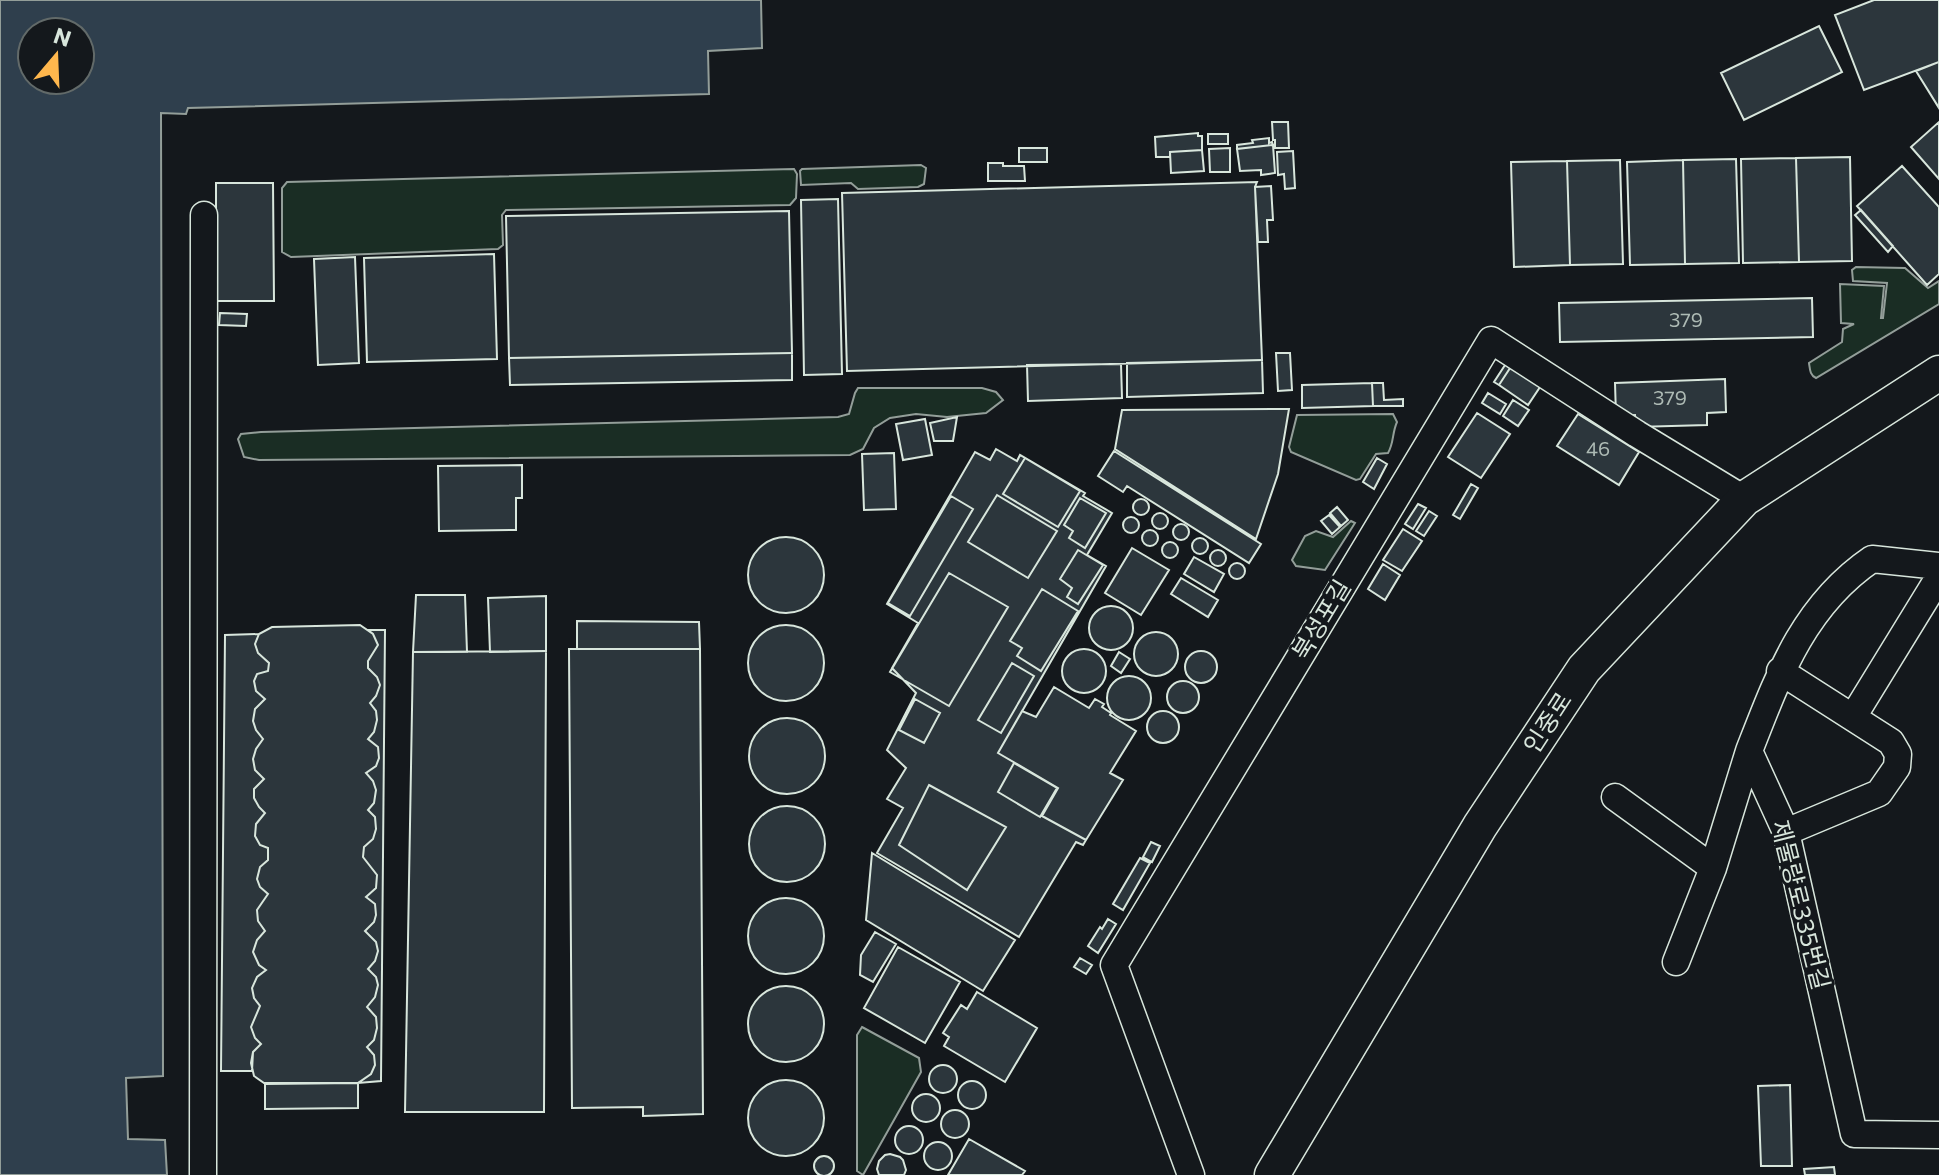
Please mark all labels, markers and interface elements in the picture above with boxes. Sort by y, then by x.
north arrow [16,16,96,96]
text: N [50,21,75,52]
house number: 379 [1669,307,1703,331]
house number: 379 [1653,385,1687,409]
house number: 46 [1586,436,1610,460]
street label: 북성포길 [1286,574,1356,665]
street label: 인중로 [1517,687,1577,758]
street label: 제물량로335번길 [1766,817,1837,992]

